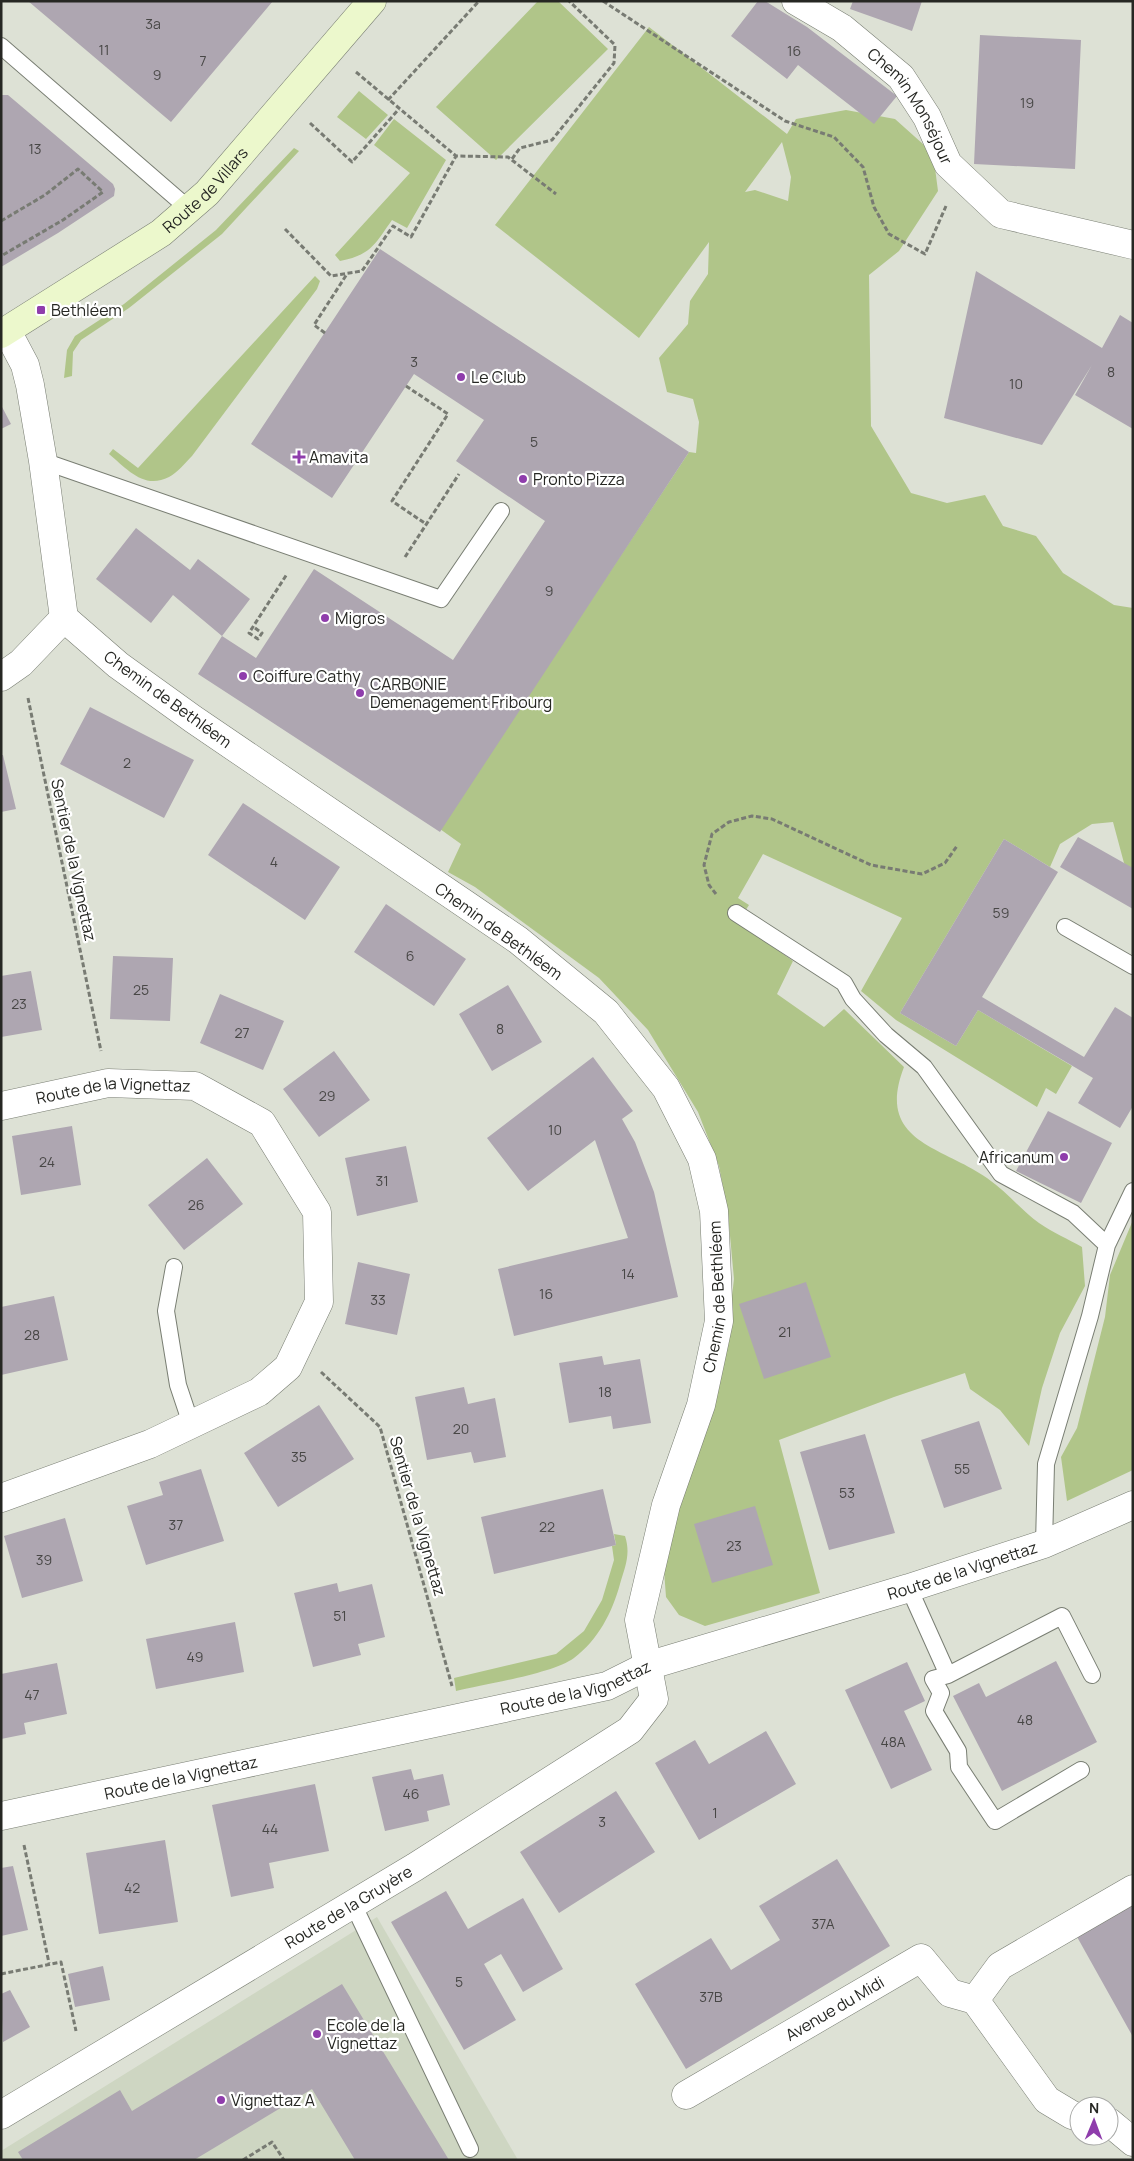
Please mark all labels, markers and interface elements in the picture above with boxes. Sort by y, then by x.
house number: 3a [145,14,161,33]
house number: 11 [99,40,109,59]
house number: 16 [787,41,801,60]
street label: Chemin Monséjour [863,43,958,168]
house number: 7 [199,51,207,70]
house number: 9 [153,65,161,84]
house number: 19 [1020,93,1034,112]
house number: 13 [28,139,42,158]
street label: Route de Villars [158,142,253,238]
place label: Bethléem [51,299,122,321]
marker: Bethléem [35,304,47,316]
house number: 3 [410,352,418,371]
house number: 8 [1107,362,1115,381]
place label: Le Club [471,366,526,388]
marker: Le Club [455,371,467,383]
house number: 10 [1009,374,1023,393]
house number: 5 [530,432,538,451]
place label: Amavita [309,446,368,468]
marker: Amavita [293,451,305,463]
place label: Pronto Pizza [533,468,625,490]
marker: Pronto Pizza [517,473,529,485]
house number: 9 [545,581,553,600]
place label: Migros [335,607,385,629]
marker: Migros [319,612,331,624]
street label: Chemin de Bethléem [100,645,236,753]
place label: Coiffure Cathy [253,665,361,687]
marker: Coiffure Cathy [237,670,249,682]
place label: CARBONIE Demenagement Fribourg [370,673,552,713]
marker: CARBONIE Demenagement Fribourg [354,687,366,699]
house number: 2 [123,753,131,772]
street label: Sentier de la Vignettaz [46,777,102,943]
house number: 4 [270,852,278,871]
street label: Chemin de Bethléem [431,877,567,985]
house number: 59 [993,903,1009,922]
house number: 6 [406,946,414,965]
house number: 25 [133,980,149,999]
house number: 23 [11,994,27,1013]
house number: 8 [496,1019,504,1038]
house number: 27 [234,1023,250,1042]
street label: Route de la Vignettaz [34,1072,191,1109]
house number: 29 [319,1086,335,1105]
house number: 10 [548,1120,562,1139]
place label: Africanum [979,1146,1054,1168]
marker: Africanum [1058,1151,1070,1163]
house number: 24 [39,1152,55,1171]
house number: 31 [375,1171,389,1190]
house number: 26 [188,1195,204,1214]
street label: Chemin de Bethléem [697,1220,731,1375]
house number: 14 [621,1264,635,1283]
house number: 16 [539,1284,553,1303]
house number: 33 [370,1290,386,1309]
house number: 21 [778,1322,792,1341]
house number: 28 [24,1325,40,1344]
house number: 18 [598,1382,612,1401]
house number: 20 [453,1419,469,1438]
street label: Sentier de la Vignettaz [385,1433,451,1599]
house number: 35 [291,1447,307,1466]
house number: 55 [954,1459,970,1478]
house number: 53 [839,1483,855,1502]
house number: 37 [169,1515,183,1534]
house number: 22 [539,1517,555,1536]
house number: 23 [726,1536,742,1555]
street label: Route de la Vignettaz [885,1536,1040,1605]
house number: 39 [36,1550,52,1569]
house number: 51 [333,1606,347,1625]
house number: 49 [187,1647,203,1666]
street label: Route de la Vignettaz [498,1655,654,1720]
house number: 47 [24,1685,40,1704]
house number: 48 [1017,1710,1033,1729]
house number: 48A [880,1732,906,1751]
street label: Route de la Vignettaz [102,1750,260,1805]
house number: 46 [403,1784,419,1803]
house number: 1 [712,1803,718,1822]
house number: 3 [598,1812,606,1831]
house number: 44 [262,1819,278,1838]
street label: Route de la Gruyère [281,1860,416,1954]
house number: 42 [124,1878,140,1897]
house number: 37A [811,1914,835,1933]
street label: Avenue du Midi [781,1971,888,2046]
house number: 5 [455,1972,463,1991]
house number: 37B [699,1987,723,2006]
place label: Ecole de la Vignettaz [327,2014,405,2054]
marker: Ecole de la Vignettaz [311,2028,323,2040]
place label: Vignettaz A [231,2089,315,2111]
marker: Vignettaz A [215,2094,227,2106]
north arrow [1069,2096,1119,2146]
text: N [1089,2098,1099,2117]

